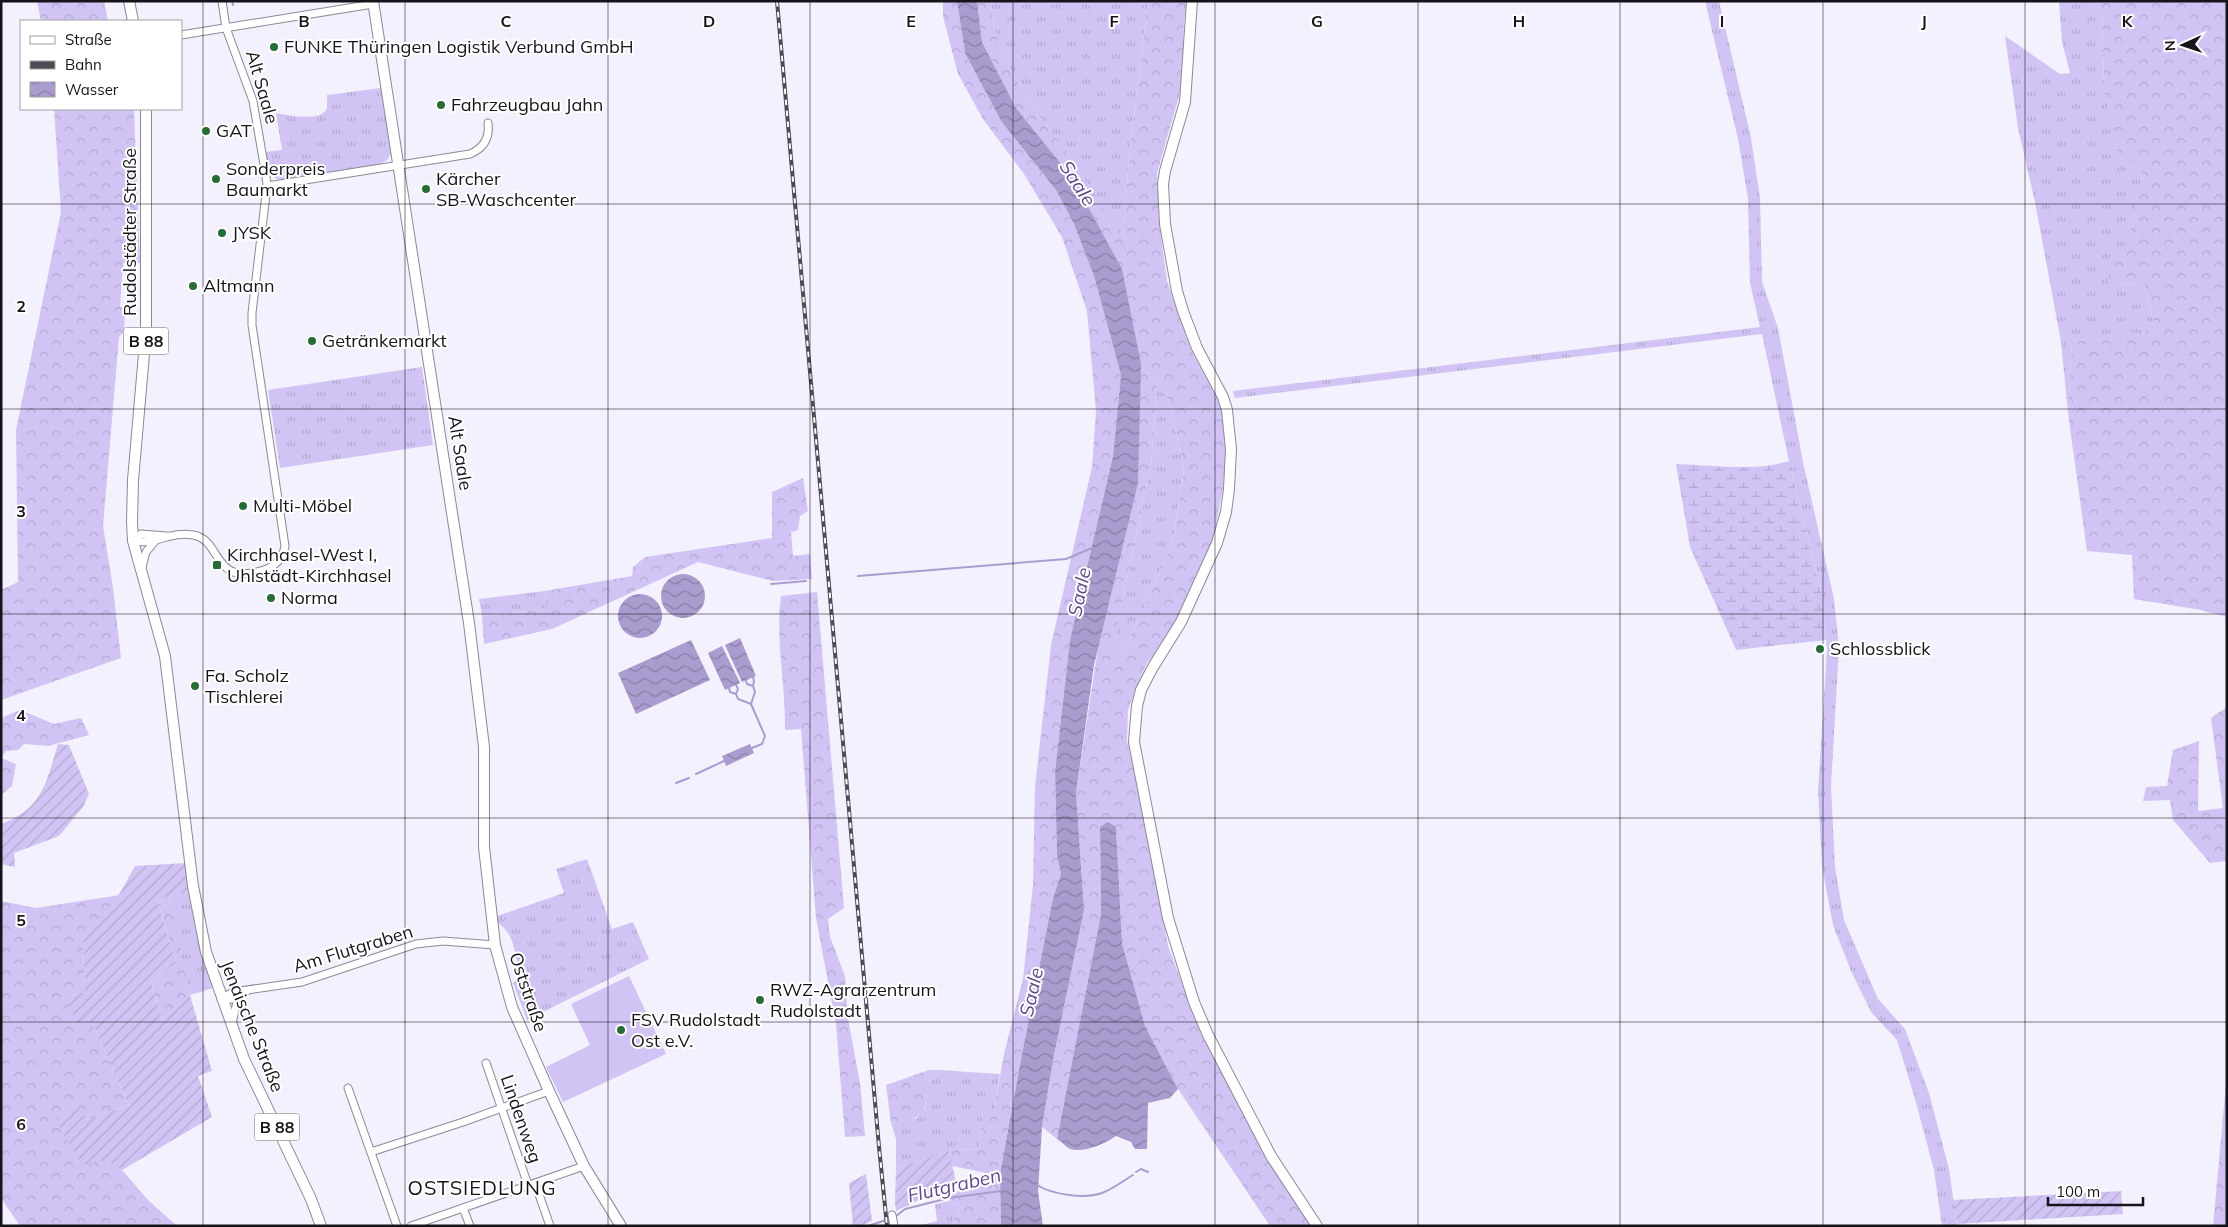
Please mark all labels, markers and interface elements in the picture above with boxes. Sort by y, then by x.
text: B [298,11,310,31]
text: C [501,11,512,31]
text: D [703,11,715,31]
text: E [906,11,916,31]
text: F [1109,11,1119,31]
text: G [1311,11,1323,31]
text: H [1513,11,1525,31]
text: I [1720,11,1724,31]
text: J [1921,11,1927,31]
text: K [2122,11,2134,31]
legend [20,20,182,110]
north arrow [2158,20,2208,70]
text: Straße [65,30,112,49]
place label: FUNKE Thüringen Logistik Verbund GmbH [284,35,634,58]
text: N [2161,40,2179,51]
marker: FUNKE Thüringen Logistik Verbund GmbH [268,41,280,53]
street label: Alt Saale [241,47,284,126]
text: Bahn [65,55,102,74]
text: Wasser [65,80,119,99]
place label: Fahrzeugbau Jahn [451,93,603,116]
marker: Fahrzeugbau Jahn [435,99,447,111]
place label: GAT [216,119,252,142]
marker: GAT [200,125,212,137]
street label: Rudolstädter Straße [118,148,141,316]
water label: Saale [1054,156,1102,210]
place label: Sonderpreis Baumarkt [226,157,325,201]
place label: Kärcher SB-Waschcenter [436,167,577,211]
marker: Sonderpreis Baumarkt [210,173,222,185]
marker: Kärcher SB-Waschcenter [420,183,432,195]
place label: JYSK [232,221,272,244]
marker: JYSK [216,227,228,239]
place label: Altmann [203,274,275,297]
marker: Altmann [187,280,199,292]
text: 2 [16,296,26,316]
road number: B 88 [124,328,168,354]
place label: Getränkemarkt [322,329,446,352]
marker: Getränkemarkt [306,335,318,347]
street label: Alt Saale [443,414,478,492]
place label: Multi-Möbel [253,494,352,517]
marker: Multi-Möbel [237,500,249,512]
text: 3 [16,501,26,521]
place label: Kirchhasel-West I, Uhlstädt-Kirchhasel [227,543,391,587]
marker: Kirchhasel-West I, Uhlstädt-Kirchhasel [211,559,223,571]
water label: Saale [1062,565,1096,619]
place label: Norma [281,586,338,609]
marker: Norma [265,592,277,604]
place label: Schlossblick [1830,637,1931,660]
marker: Schlossblick [1814,643,1826,655]
place label: Fa. Scholz Tischlerei [205,664,289,708]
marker: Fa. Scholz Tischlerei [189,680,201,692]
text: 4 [16,705,26,725]
text: 5 [16,910,26,930]
street label: Am Flutgraben [290,919,415,978]
street label: Oststraße [504,949,553,1035]
street label: Jenaische Straße [216,957,289,1095]
water label: Saale [1014,965,1048,1019]
place label: RWZ-Agrarzentrum Rudolstadt [770,978,936,1022]
marker: RWZ-Agrarzentrum Rudolstadt [754,994,766,1006]
place label: FSV Rudolstadt Ost e.V. [631,1008,760,1052]
marker: FSV Rudolstadt Ost e.V. [615,1024,627,1036]
street label: Lindenweg [496,1072,547,1166]
text: 6 [16,1114,26,1134]
road number: B 88 [254,1114,300,1140]
water label: Flutgraben [905,1163,1003,1207]
scale bar [2048,1174,2143,1206]
district label: OSTSIEDLUNG [407,1175,557,1200]
text: 100 m [2056,1182,2100,1201]

